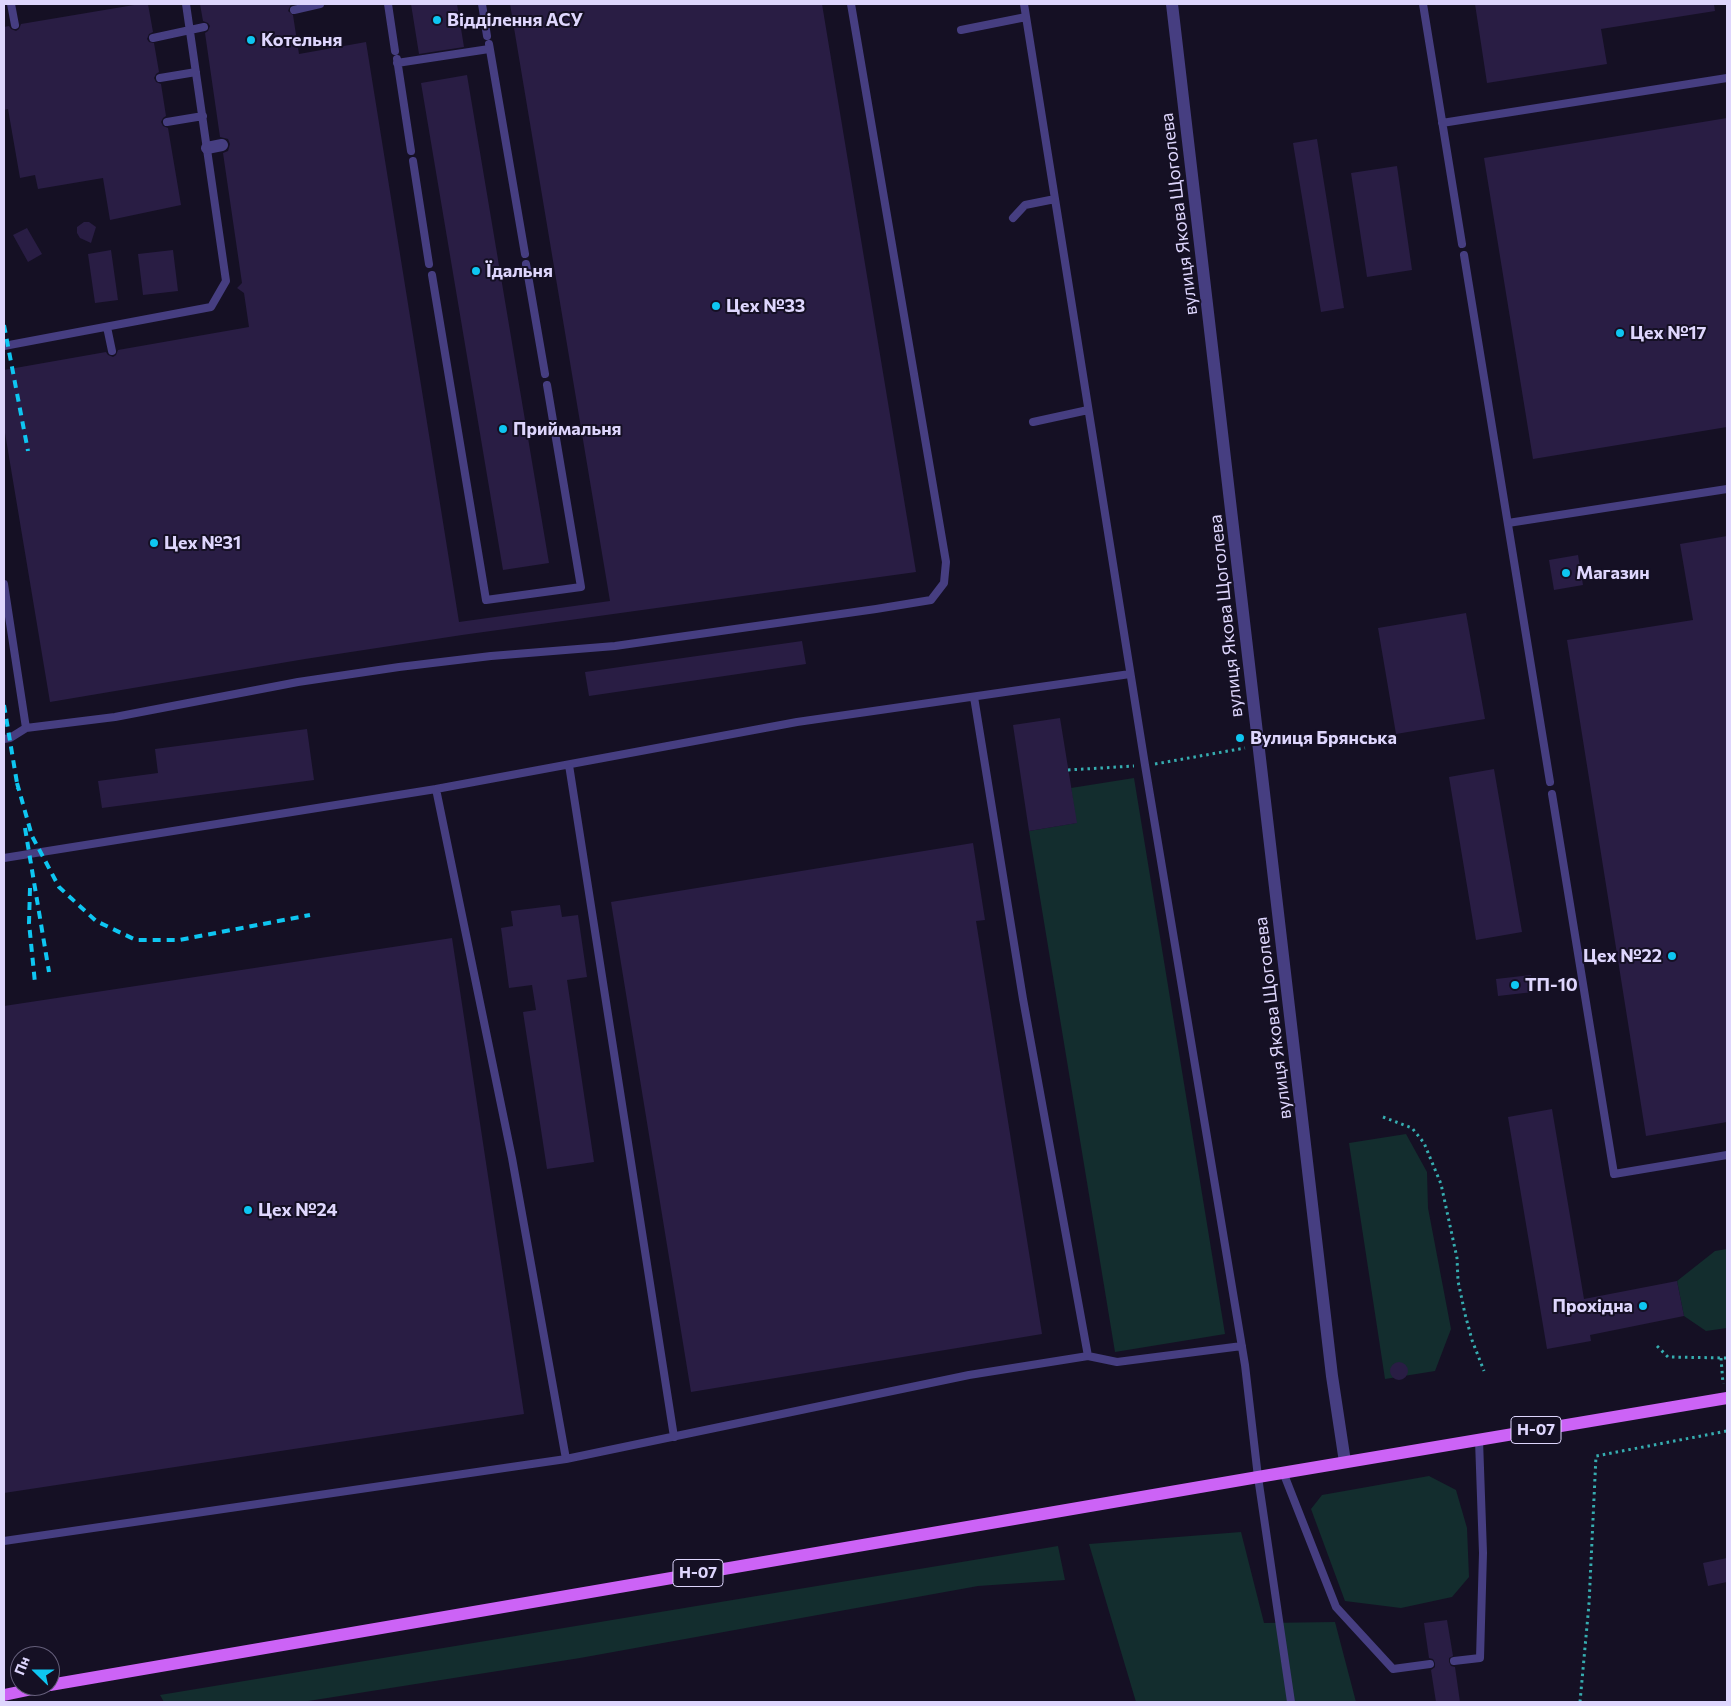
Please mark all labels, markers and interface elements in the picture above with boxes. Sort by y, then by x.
place label: Відділення АСУ [447,9,583,31]
marker: Відділення АСУ [431,14,443,26]
place label: Котельня [261,29,342,51]
marker: Котельня [245,34,257,46]
street label: вулиця Якова Щоголева [1156,112,1202,316]
place label: Їдальня [486,260,553,282]
marker: Їдальня [470,265,482,277]
place label: Цех №33 [726,295,805,317]
marker: Цех №33 [710,300,722,312]
place label: Цех №17 [1630,322,1706,344]
marker: Цех №17 [1614,327,1626,339]
place label: Приймальня [513,418,621,440]
marker: Приймальня [497,423,509,435]
street label: вулиця Якова Щоголева [1205,514,1247,718]
place label: Цех №31 [164,532,241,554]
marker: Цех №31 [148,537,160,549]
place label: Магазин [1576,562,1650,584]
marker: Магазин [1560,567,1572,579]
place label: Вулиця Брянська [1250,727,1397,749]
marker: Вулиця Брянська [1234,732,1246,744]
street label: вулиця Якова Щоголева [1250,916,1296,1120]
place label: Цех №22 [1583,945,1662,967]
marker: Цех №22 [1666,950,1678,962]
place label: ТП-10 [1525,974,1578,996]
marker: ТП-10 [1509,979,1521,991]
place label: Цех №24 [258,1199,337,1221]
marker: Цех №24 [242,1204,254,1216]
place label: Прохідна [1553,1295,1633,1317]
marker: Прохідна [1637,1300,1649,1312]
road number: Н-07 [1511,1416,1561,1444]
road number: Н-07 [673,1560,723,1586]
north arrow [10,1646,60,1696]
text: Пн [10,1654,33,1677]

